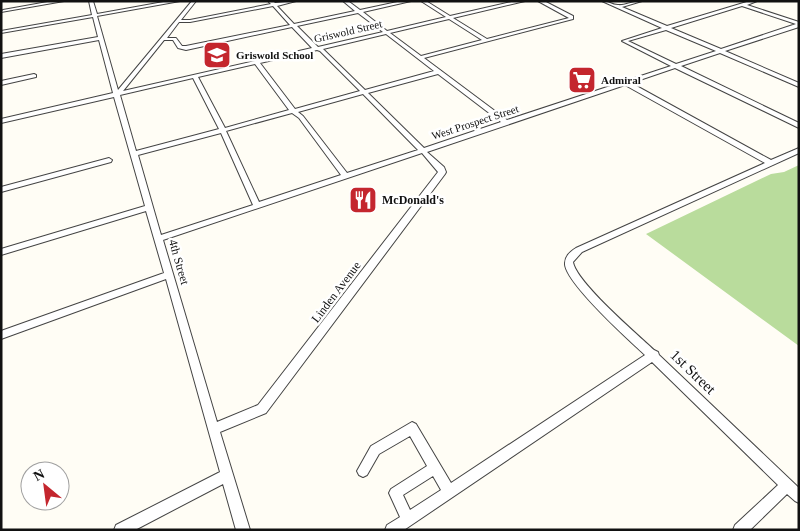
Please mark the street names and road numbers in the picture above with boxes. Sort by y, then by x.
street label: Griswold Street [313,17,383,45]
street label: West Prospect Street [430,102,520,142]
street label: 4th Street [166,238,192,287]
street label: Linden Avenue [309,259,363,325]
street label: 1st Street [667,347,719,398]

